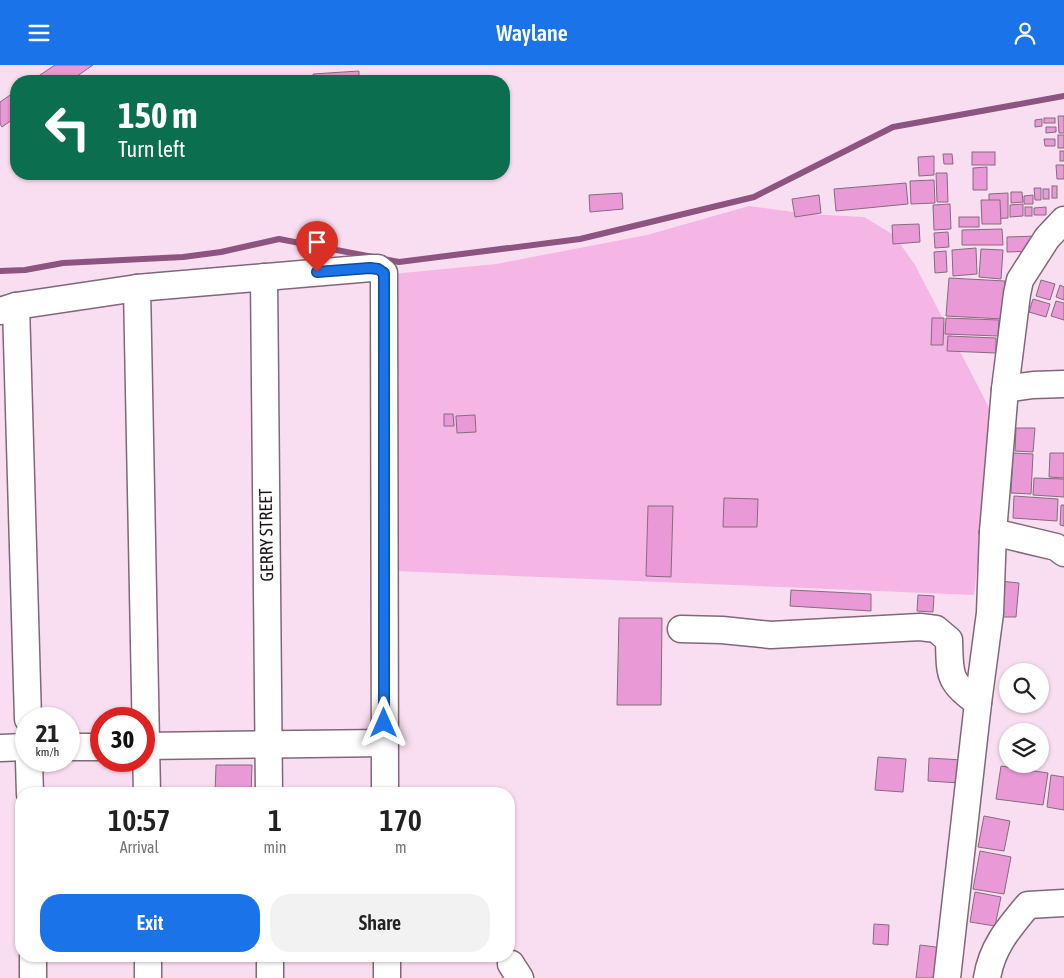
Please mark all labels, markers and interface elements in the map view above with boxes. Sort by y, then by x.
icon: menu [25,19,53,47]
icon: person [1011,19,1039,47]
text: Waylane [496,20,568,46]
icon: left [35,95,100,160]
text: 150 m [118,95,197,135]
text: Turn left [118,136,185,162]
pin [296,221,338,272]
icon: arrive [303,228,331,256]
street label: GERRY STREET [255,488,277,582]
map controls [999,663,1049,773]
button: search [999,663,1049,713]
position arrow [357,696,409,748]
speed limit sign: 30 [90,707,155,772]
text: 21 [36,719,59,747]
button: layers [999,723,1049,773]
text: km/h [36,745,59,759]
text: 10:57 [108,803,170,837]
text: 1 [268,803,282,837]
text: 170 [380,803,422,837]
text: Arrival [120,838,159,856]
text: min [264,838,287,856]
text: m [395,838,407,856]
button: Exit [40,894,260,952]
button: Share [270,894,490,952]

